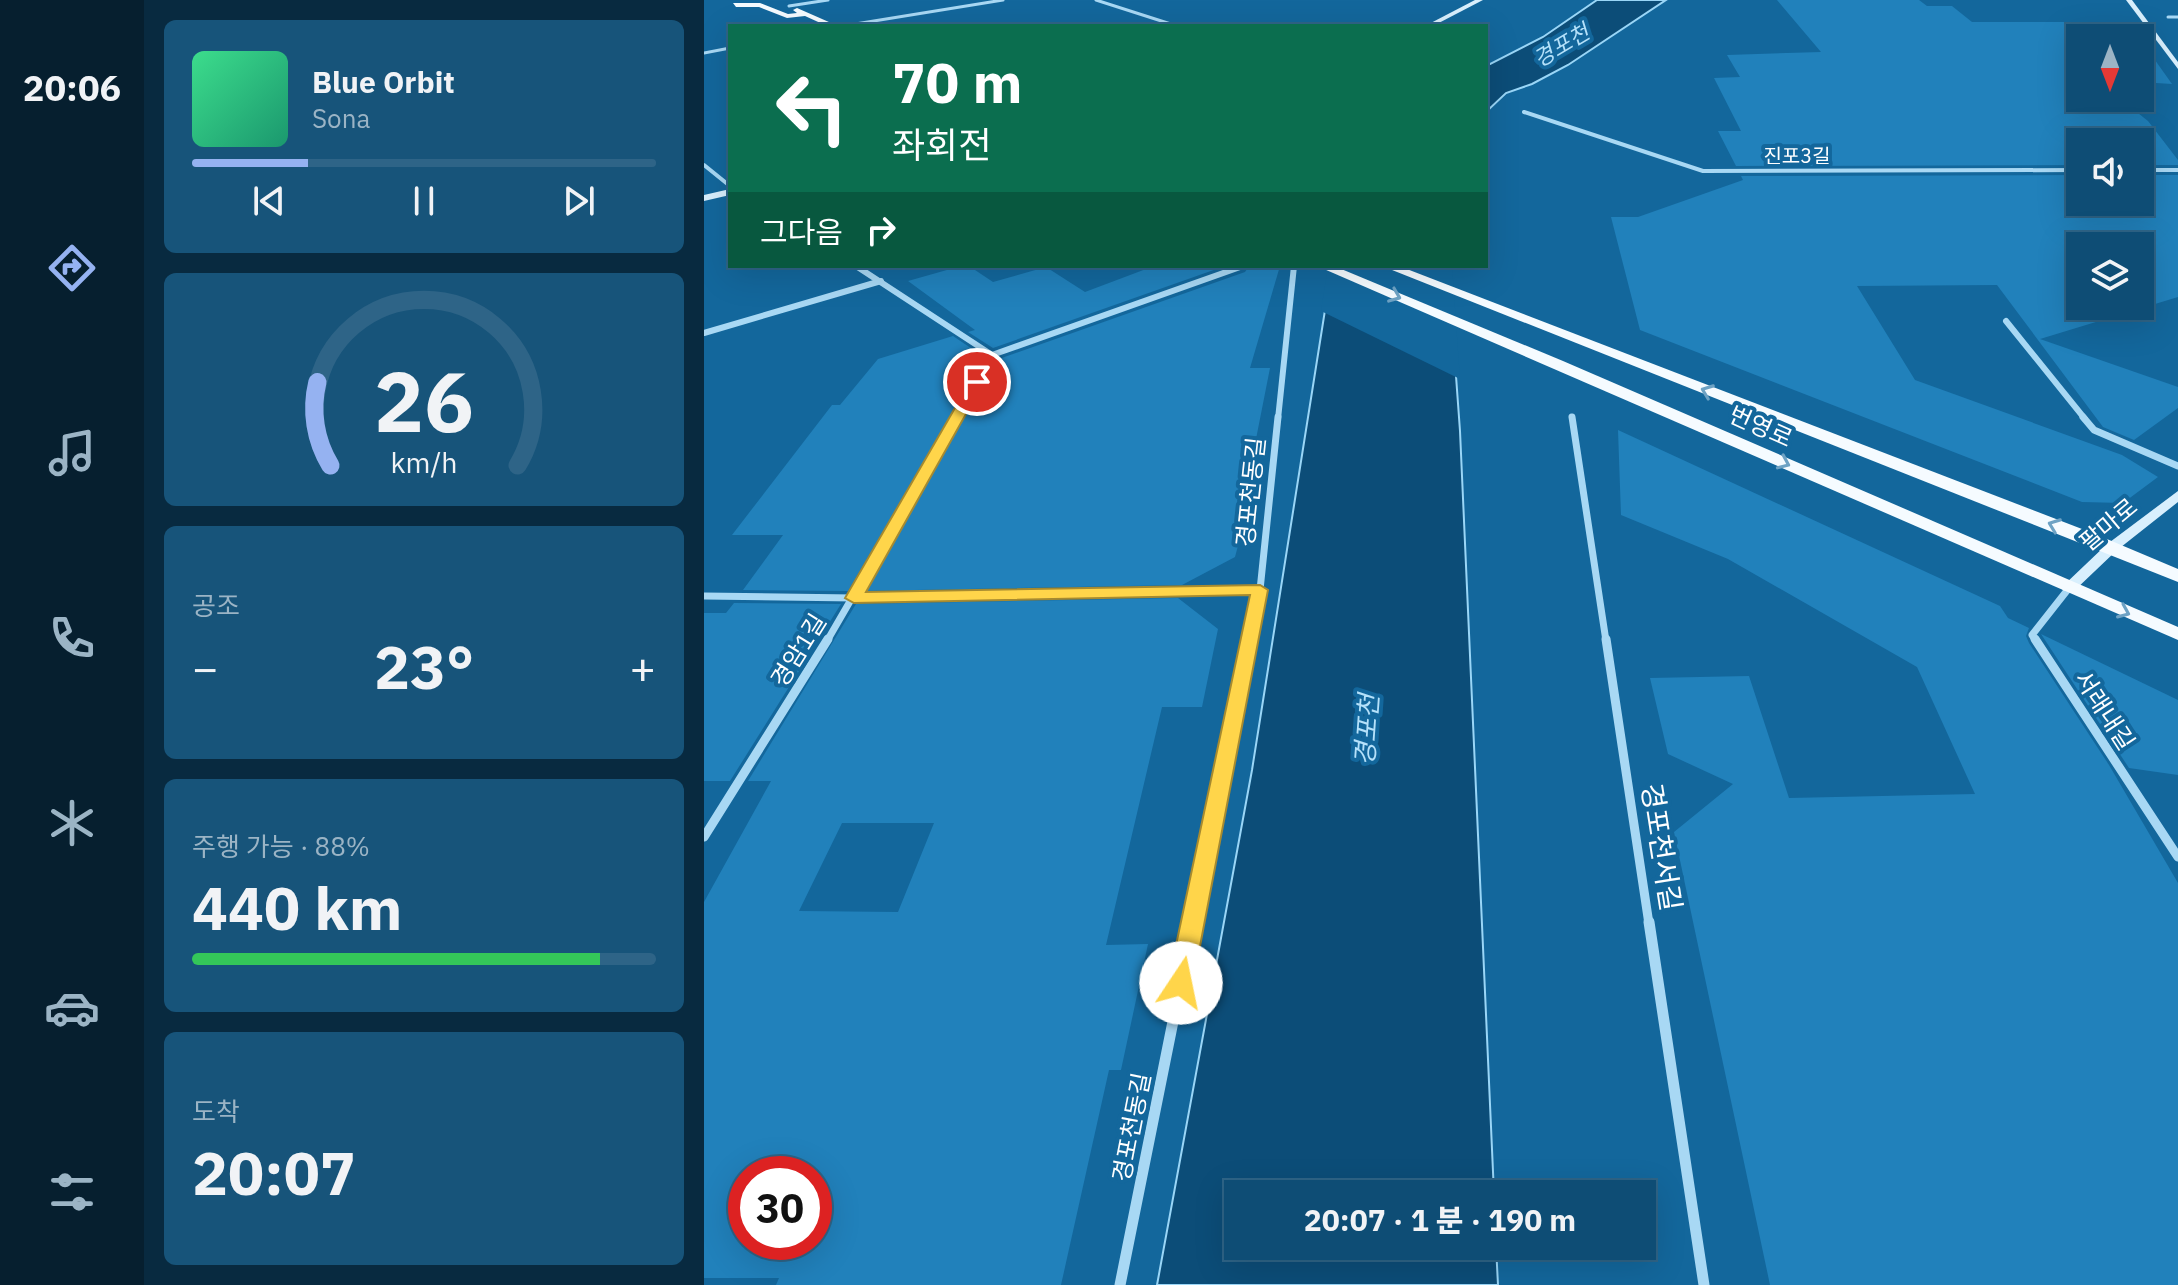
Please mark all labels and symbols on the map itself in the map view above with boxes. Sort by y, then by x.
water label: 경포천 [1528,16,1597,73]
north arrow [2066,24,2154,112]
street label: 진포3길 [1763,142,1831,169]
one-way arrow [1387,286,1401,302]
pin [943,348,1011,416]
one-way arrow [1701,384,1715,401]
street label: 번영로 [1724,398,1798,454]
street label: 경포천동길 [1228,435,1272,549]
one-way arrow [1775,453,1790,469]
street label: 팔마로 [2072,490,2144,558]
one-way arrow [2048,518,2062,535]
one-way arrow [2116,602,2130,618]
street label: 경암1길 [763,607,833,693]
street label: 서래내길 [2068,664,2142,756]
water label: 경포천 [1347,690,1386,767]
street label: 경포천서길 [1634,780,1690,914]
position arrow [1139,941,1223,1025]
street label: 경포천동길 [1105,1070,1157,1184]
speed limit sign: 30 [728,1156,832,1260]

